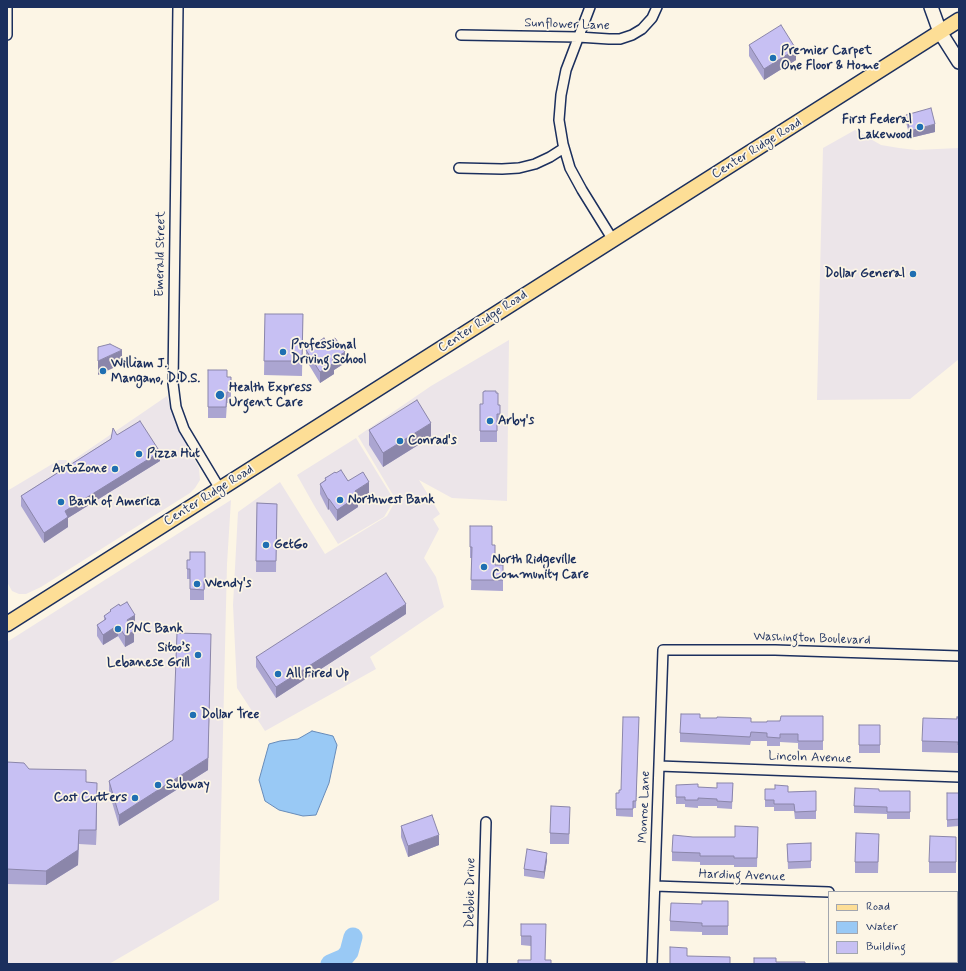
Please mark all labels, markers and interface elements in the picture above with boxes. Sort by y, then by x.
street label: Sunflower Lane [524,16,610,34]
place label: Premier Carpet One Floor & Home [781,43,879,74]
marker: Premier Carpet One Floor & Home [768,53,778,63]
place label: First Federal Lakewood [842,112,912,143]
street label: Center Ridge Road [709,115,805,183]
marker: First Federal Lakewood [915,122,925,132]
street label: Emerald Street [152,211,170,297]
place label: Dollar General [825,266,905,282]
marker: Dollar General [908,269,918,279]
street label: Center Ridge Road [436,287,530,357]
place label: Professional Driving School [291,337,367,368]
marker: Professional Driving School [278,347,288,357]
place label: William J. Mangano, D.D.S. [111,356,200,387]
marker: William J. Mangano, D.D.S. [98,366,108,376]
place label: Health Express Urgent Care [229,380,312,411]
marker: Health Express Urgent Care [214,389,226,401]
place label: Arby's [498,413,534,429]
marker: Arby's [485,416,495,426]
place label: Conrad's [408,433,457,449]
marker: Conrad's [395,436,405,446]
place label: Pizza Hut [147,446,200,462]
marker: Pizza Hut [134,449,144,459]
place label: AutoZone [52,461,107,477]
street label: Center Ridge Road [161,462,257,530]
marker: AutoZone [110,464,120,474]
place label: Northwest Bank [348,492,435,508]
place label: Bank of America [69,494,161,510]
marker: Northwest Bank [335,495,345,505]
marker: Bank of America [56,497,66,507]
place label: GetGo [274,537,308,553]
marker: GetGo [261,540,271,550]
place label: North Ridgeville Community Care [492,552,589,583]
marker: North Ridgeville Community Care [479,562,489,572]
place label: Wendy's [205,576,251,592]
marker: Wendy's [192,579,202,589]
place label: PNC Bank [126,621,183,637]
marker: PNC Bank [113,624,123,634]
street label: Washington Boulevard [753,629,871,649]
place label: Sitoo’s Lebanese Grill [107,640,190,671]
marker: Sitoo’s Lebanese Grill [193,650,203,660]
place label: All Fired Up [286,666,349,682]
marker: All Fired Up [273,669,283,679]
place label: Dollar Tree [201,707,259,723]
marker: Dollar Tree [188,710,198,720]
street label: Lincoln Avenue [768,749,852,767]
street label: Monroe Lane [636,771,654,843]
place label: Subway [166,777,210,793]
marker: Subway [153,780,163,790]
place label: Cost Cutters [54,790,127,806]
marker: Cost Cutters [130,793,140,803]
street label: Debbie Drive [463,858,479,928]
street label: Harding Avenue [698,867,786,885]
legend [828,891,958,963]
text: Road [866,899,890,915]
text: Water [866,919,898,935]
text: Building [866,939,906,955]

